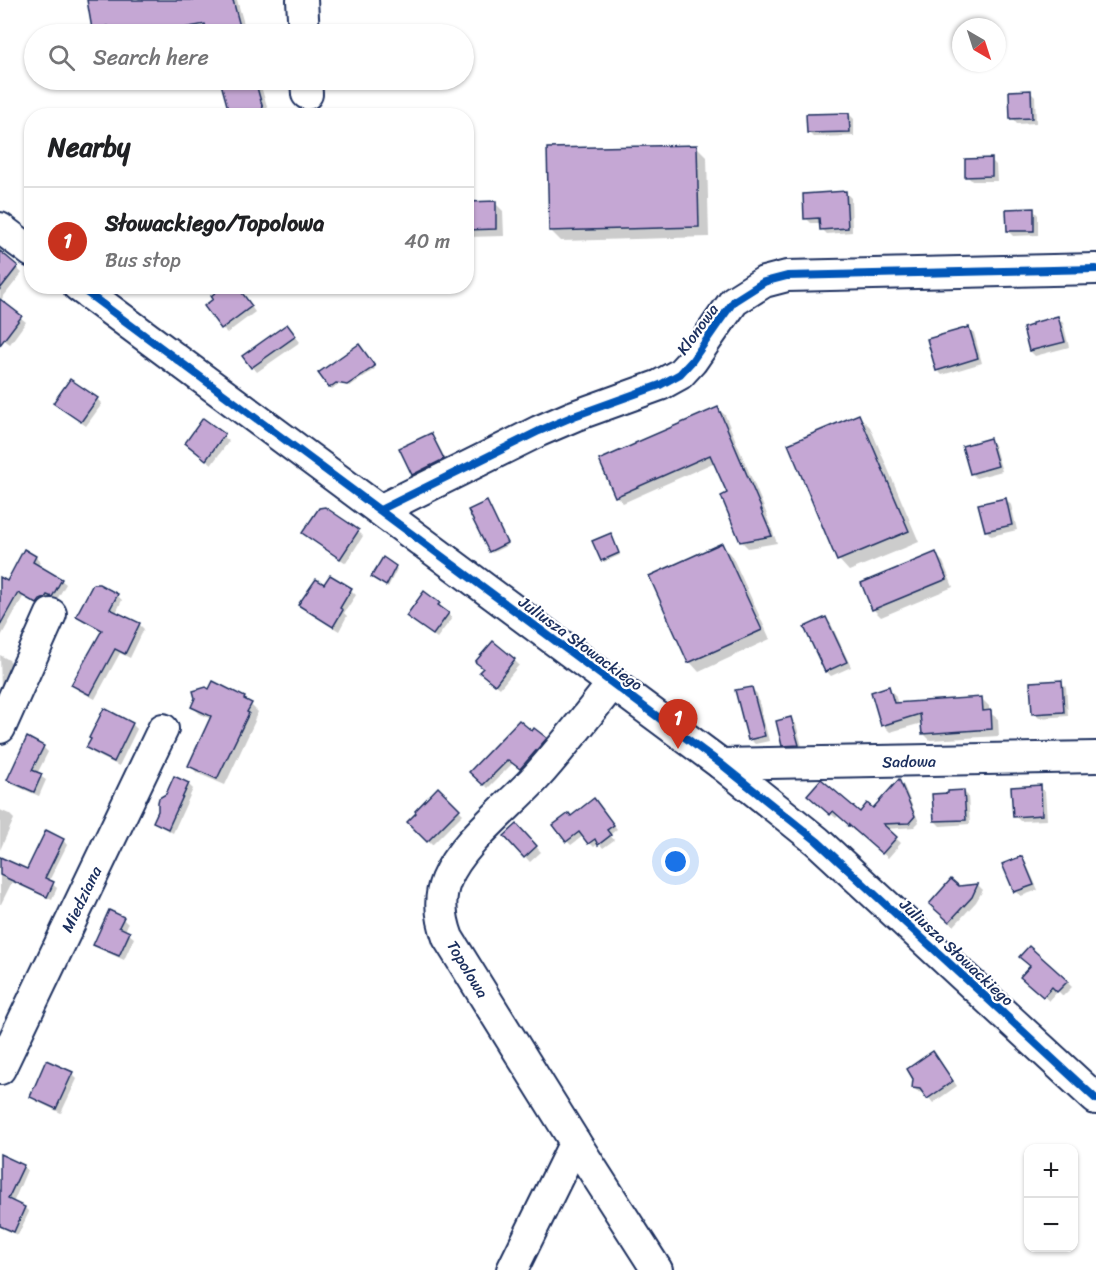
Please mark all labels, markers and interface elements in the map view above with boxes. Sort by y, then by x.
north arrow [952,18,1006,72]
search box [24,24,474,90]
text: Search here [93,38,209,77]
icon: search [45,41,78,74]
text: Nearby [48,124,130,170]
text: Słowackiego/Topolowa [105,204,324,243]
text: 1 [63,224,72,259]
text: 40 m [404,224,450,259]
text: Bus stop [105,243,181,278]
street label: Klonowa [669,297,726,361]
street label: Juliusza Słowackiego [511,587,649,699]
pin: 1 [658,700,698,749]
street label: Sadowa [882,747,936,776]
your location [661,847,690,876]
street label: Miedziana [53,860,110,937]
street label: Juliusza Słowackiego [892,890,1021,1014]
street label: Topolowa [439,934,496,1004]
map controls [1024,1144,1078,1252]
button: + [1024,1144,1078,1198]
button: − [1024,1198,1078,1252]

